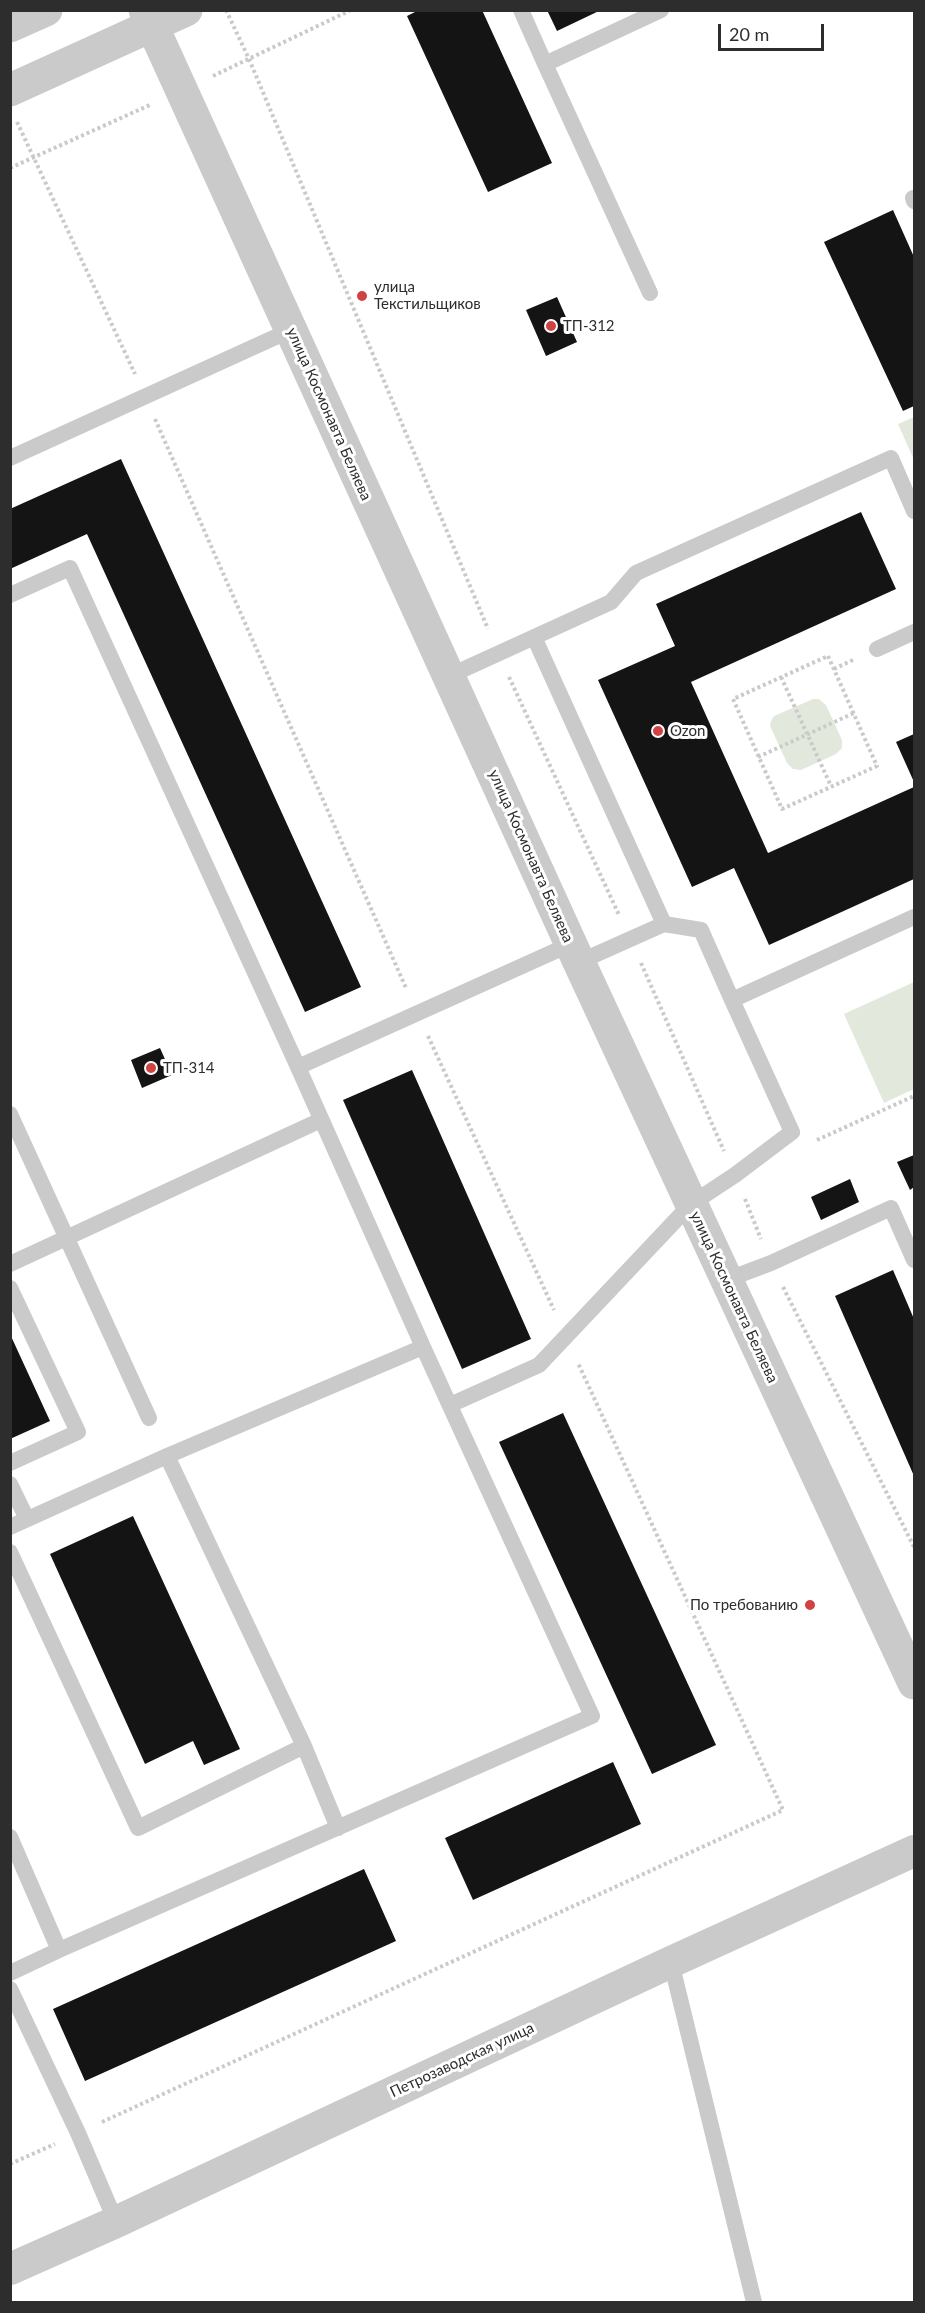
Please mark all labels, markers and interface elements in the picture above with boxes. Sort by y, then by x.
scale bar [721,12,828,50]
text: 20 m [729,23,769,45]
place label: улица Текстильщиков [374,278,481,313]
marker: улица Текстильщиков [355,289,369,303]
place label: ТП-312 [563,317,615,335]
marker: ТП-312 [544,319,558,333]
street label: улица Космонавта Беляева [283,325,375,503]
place label: Ozon [670,722,705,740]
marker: Ozon [651,724,665,738]
street label: улица Космонавта Беляева [485,767,577,945]
place label: ТП-314 [163,1059,215,1077]
marker: ТП-314 [144,1061,158,1075]
street label: улица Космонавта Беляева [686,1208,782,1386]
place label: По требованию [690,1596,798,1614]
marker: По требованию [803,1598,817,1612]
street label: Петрозаводская улица [387,2019,537,2101]

